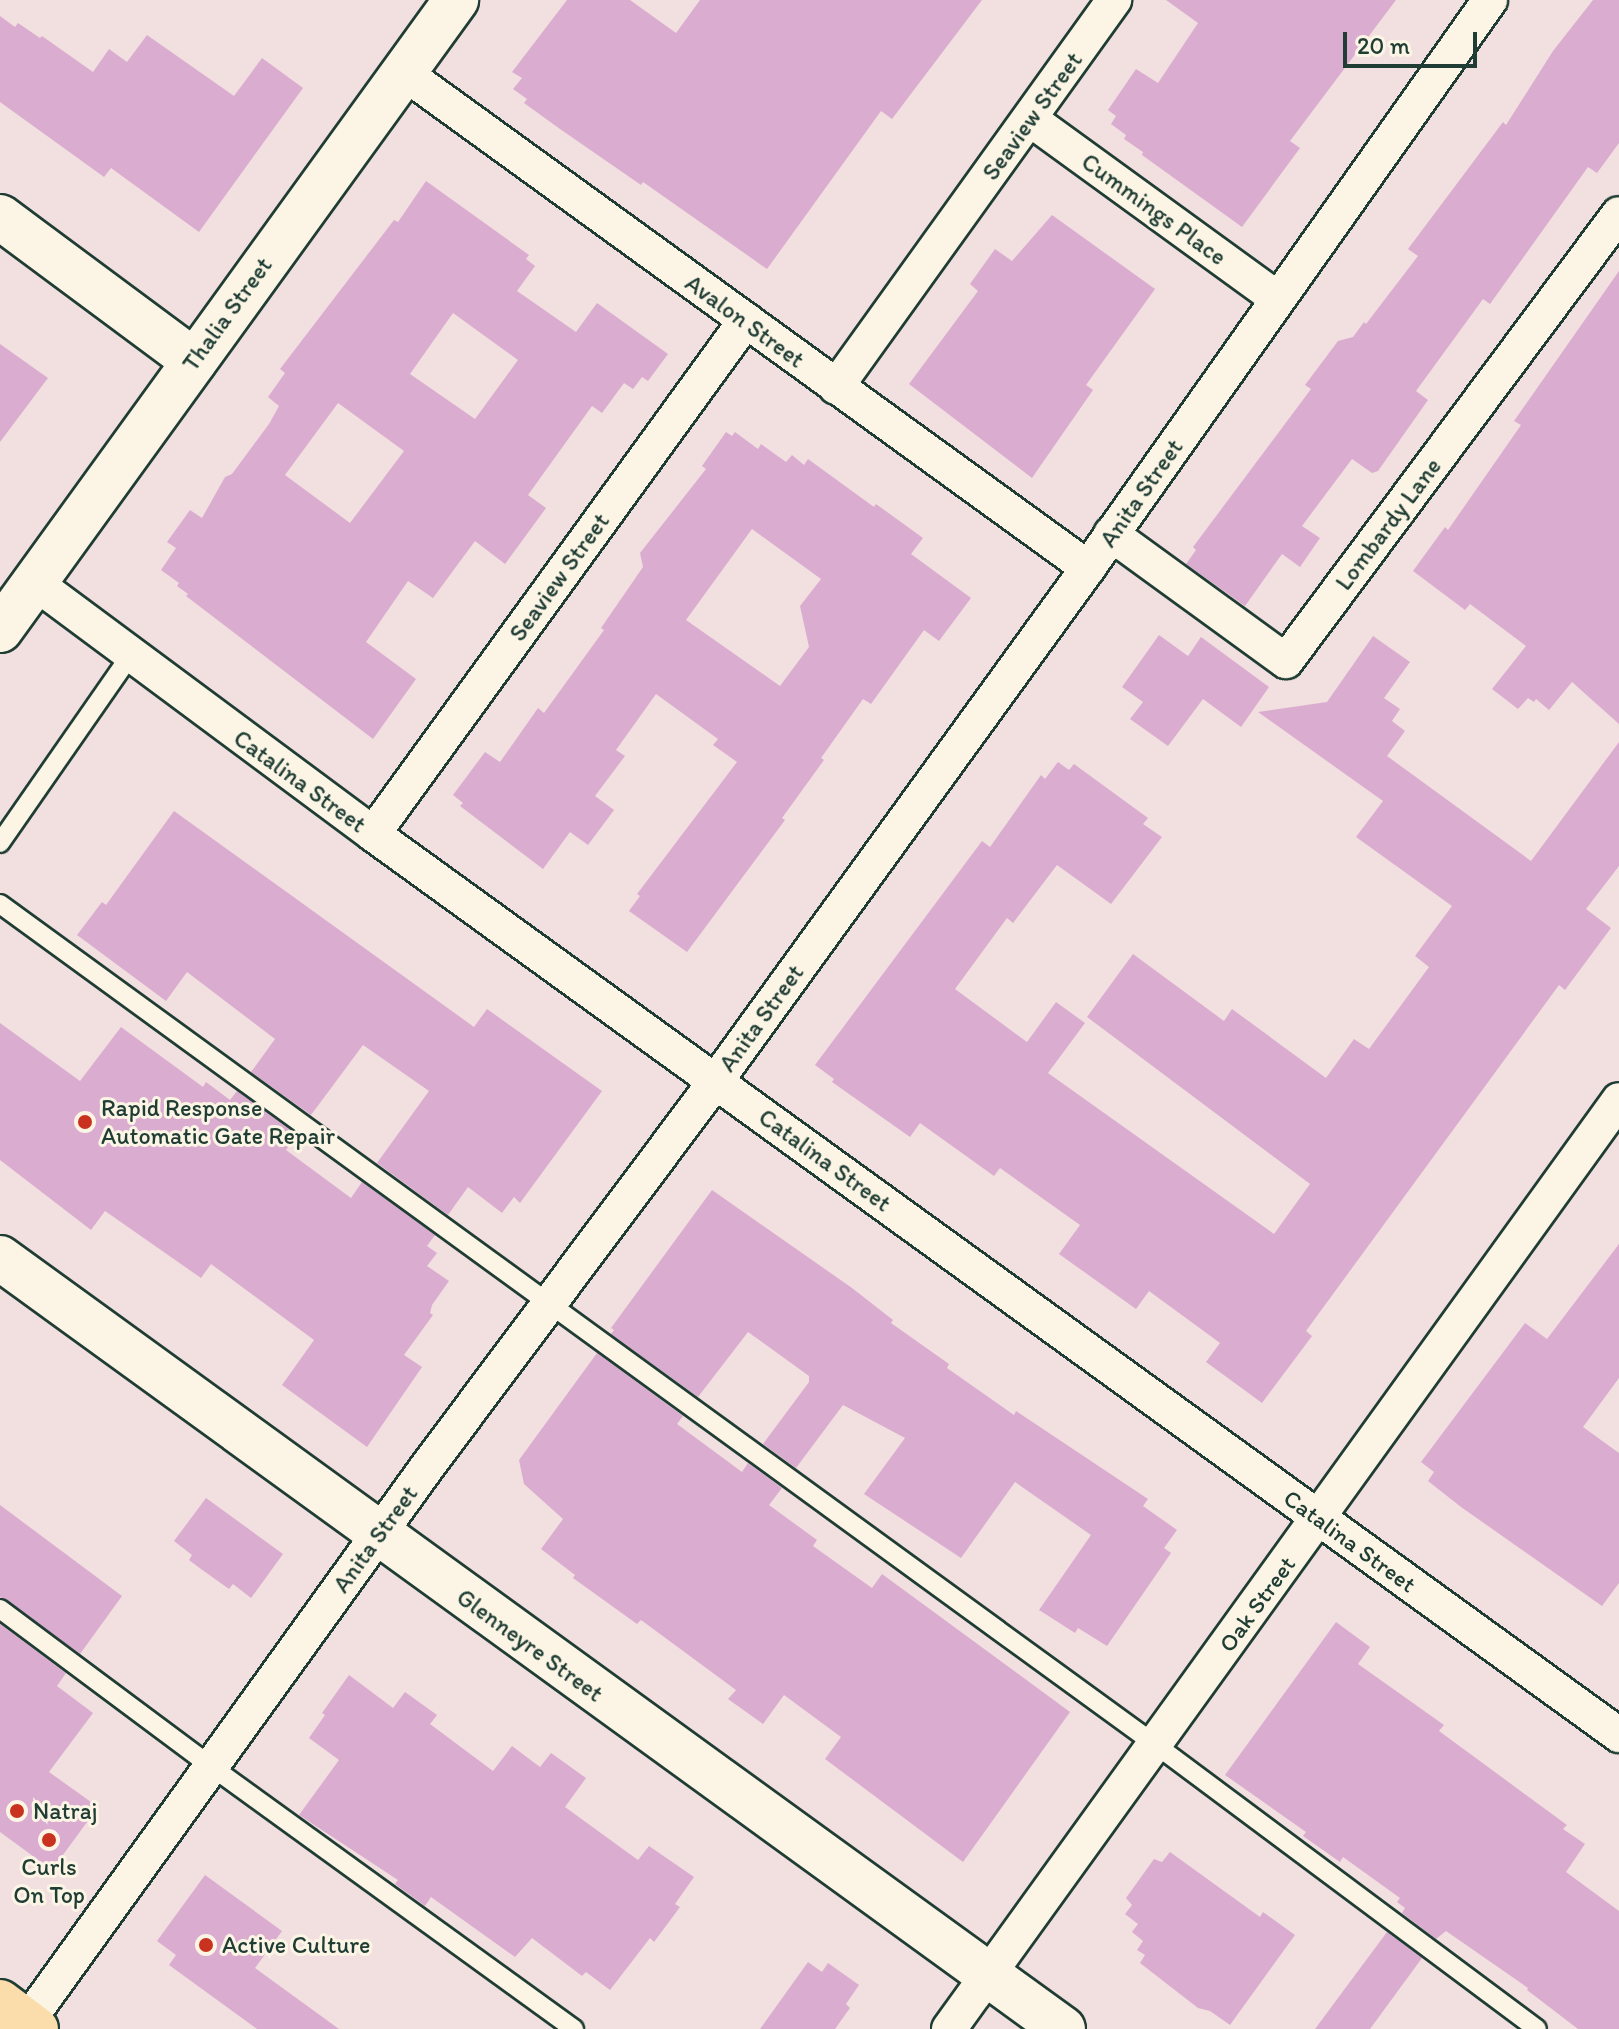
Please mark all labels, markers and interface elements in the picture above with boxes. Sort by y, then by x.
scale bar [1347,16,1481,66]
text: 20 m [1357,31,1410,60]
street label: Seaview Street [976,47,1088,185]
street label: Cummings Place [1076,147,1232,271]
street label: Thalia Street [176,252,278,376]
street label: Avalon Street [680,268,810,374]
street label: Anita Street [1093,434,1189,552]
street label: Lombardy Lane [1329,452,1447,596]
street label: Seaview Street [503,508,615,646]
street label: Catalina Street [228,723,372,839]
street label: Anita Street [713,959,809,1077]
place label: Rapid Response Automatic Gate Repair [101,1094,334,1150]
street label: Catalina Street [753,1102,897,1218]
marker: Rapid Response Automatic Gate Repair [76,1113,94,1131]
street label: Anita Street [327,1480,423,1598]
street label: Catalina Street [1278,1483,1422,1599]
street label: Oak Street [1213,1551,1301,1657]
street label: Glenneyre Street [451,1582,609,1708]
place label: Natraj [33,1797,97,1825]
marker: Natraj [8,1802,26,1820]
marker: Curls On Top [40,1831,58,1849]
place label: Curls On Top [13,1853,85,1909]
place label: Active Culture [222,1931,370,1959]
marker: Active Culture [197,1936,215,1954]

